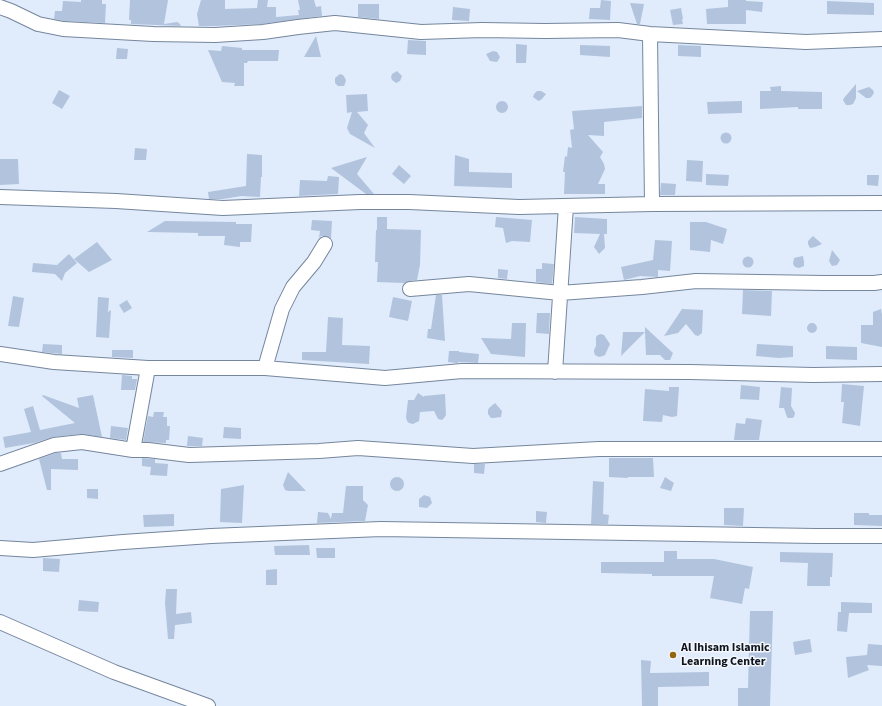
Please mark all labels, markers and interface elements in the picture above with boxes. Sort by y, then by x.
place label: Al Ihisam Islamic Learning Center [681,641,770,669]
marker: Al Ihisam Islamic Learning Center [668,650,678,660]

